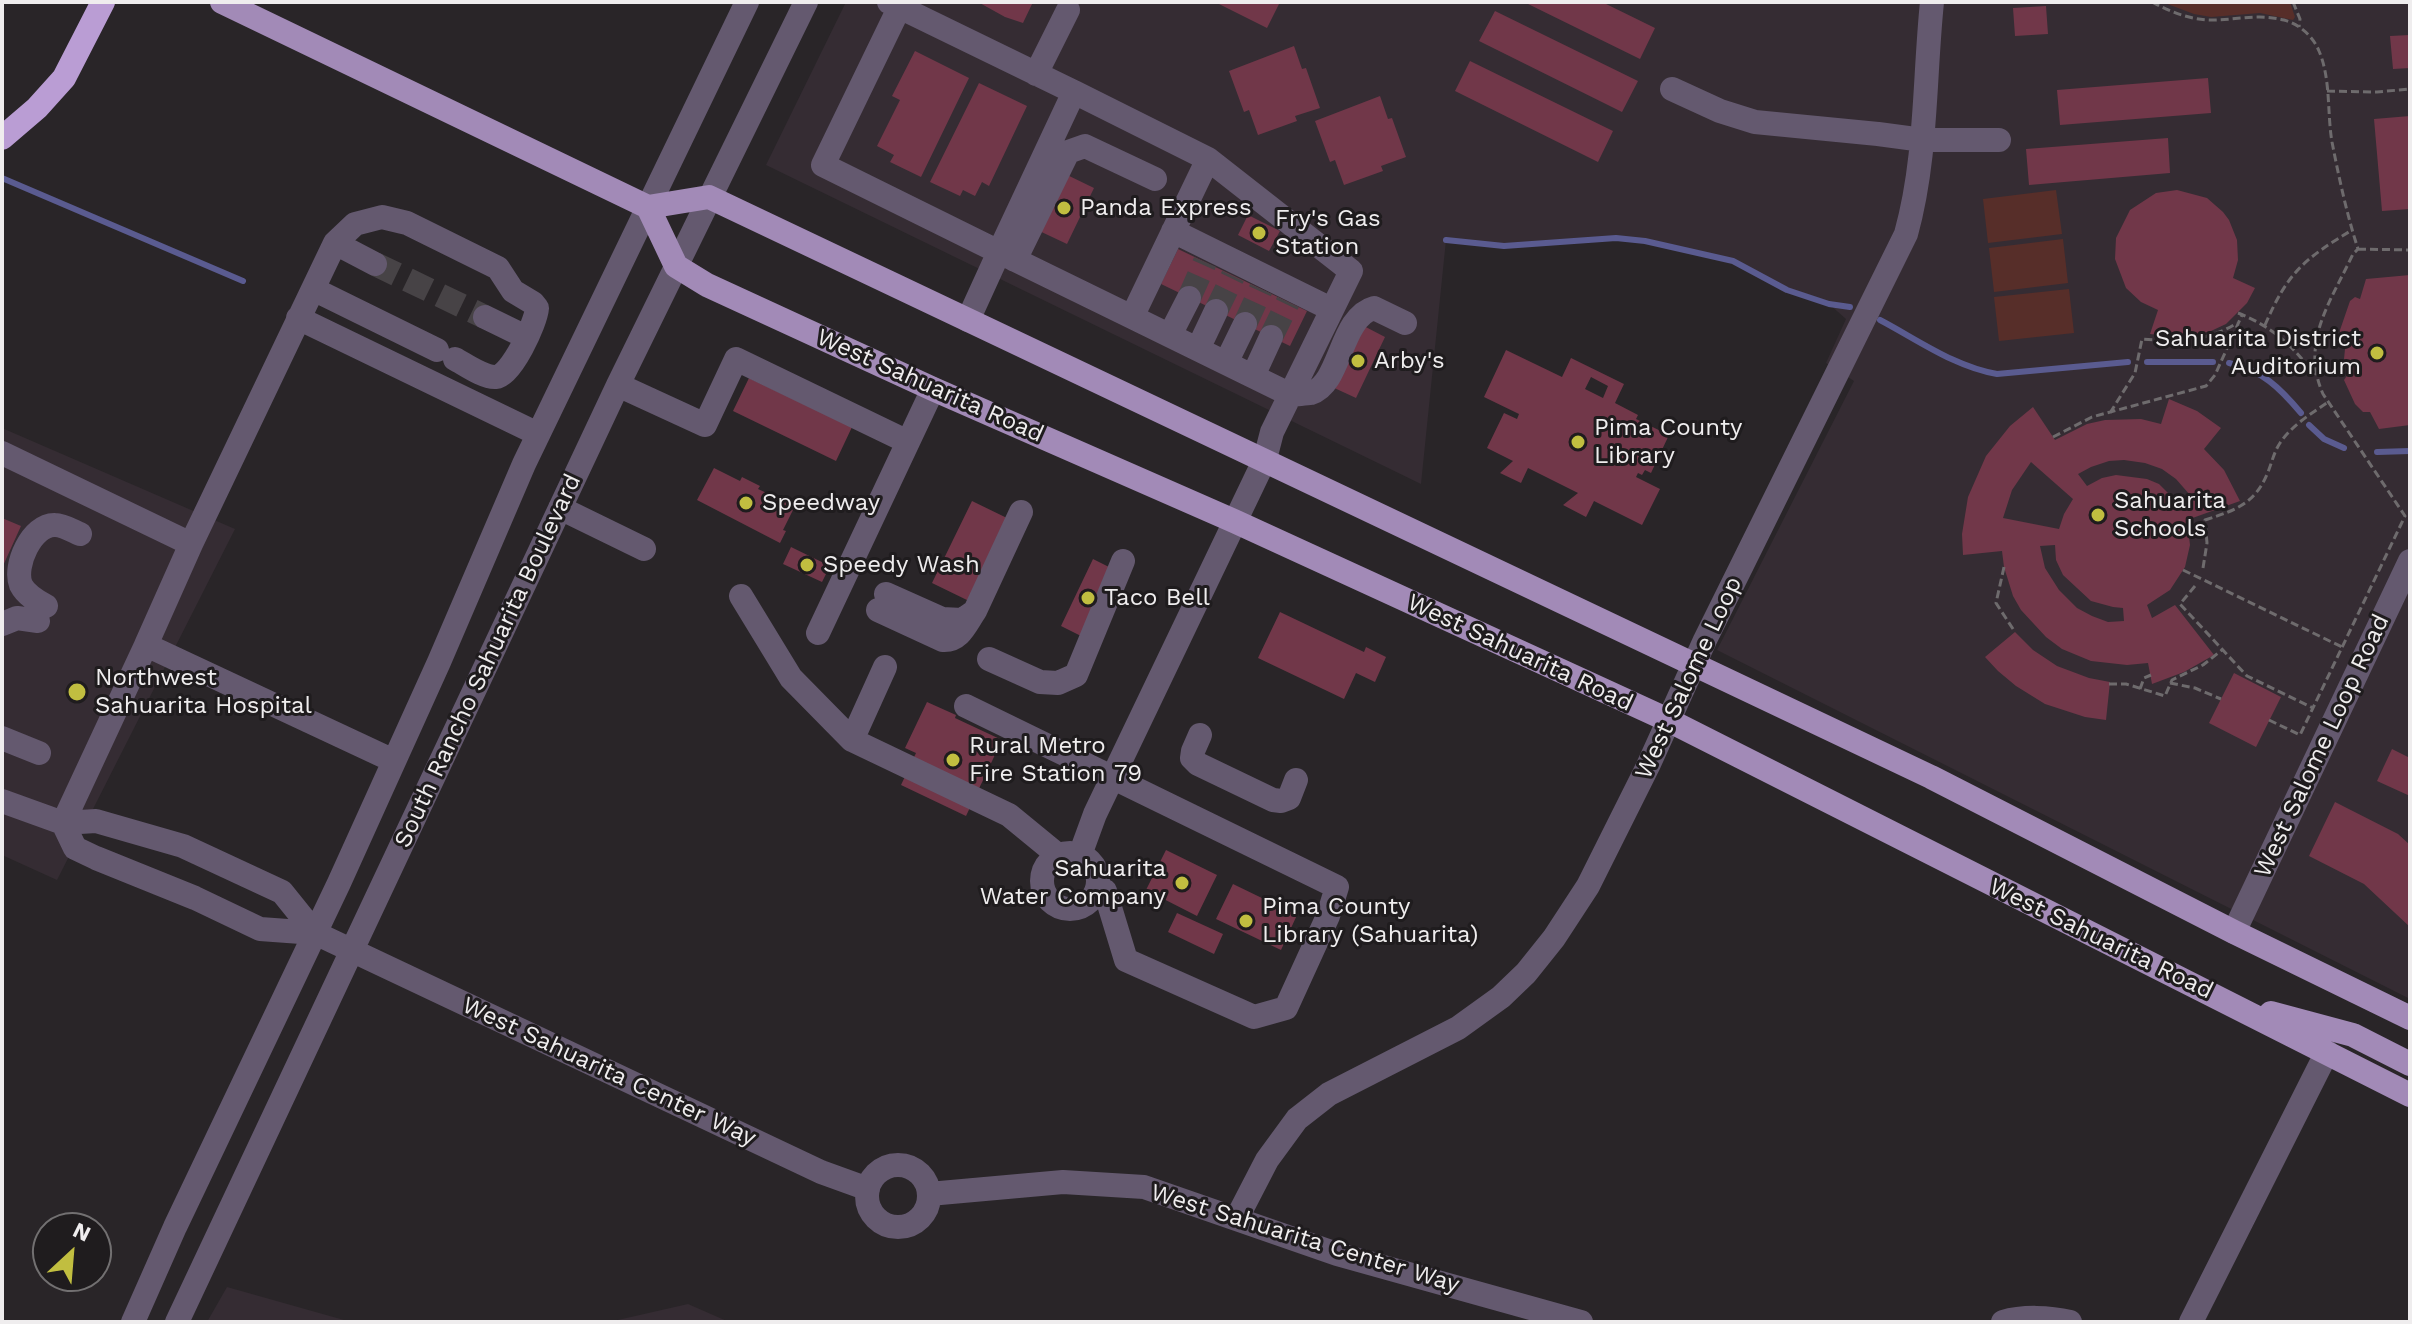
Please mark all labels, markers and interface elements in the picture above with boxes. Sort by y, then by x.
place label: Panda Express [1080,194,1252,222]
marker: Panda Express [1055,199,1073,217]
place label: Fry's Gas Station [1275,205,1381,261]
marker: Fry's Gas Station [1250,224,1268,242]
street label: West Sahuarita Road [812,323,1048,449]
place label: Sahuarita District Auditorium [2155,325,2361,381]
marker: Sahuarita District Auditorium [2368,344,2386,362]
place label: Arby's [1374,347,1445,375]
marker: Arby's [1349,352,1367,370]
place label: Pima County Library [1594,414,1742,470]
marker: Pima County Library [1569,433,1587,451]
street label: South Rancho Sahuarita Boulevard [389,470,587,852]
place label: Sahuarita Schools [2114,487,2226,543]
place label: Speedway [762,489,880,517]
marker: Speedway [737,494,755,512]
marker: Sahuarita Schools [2089,506,2107,524]
place label: Speedy Wash [823,551,980,579]
marker: Speedy Wash [798,556,816,574]
street label: West Salome Loop [1629,572,1749,784]
place label: Taco Bell [1104,584,1210,612]
street label: West Sahuarita Road [1403,588,1637,718]
marker: Taco Bell [1079,589,1097,607]
street label: West Salome Loop Road [2248,610,2396,882]
place label: Northwest Sahuarita Hospital [95,664,312,720]
marker: Northwest Sahuarita Hospital [66,681,88,703]
place label: Rural Metro Fire Station 79 [969,732,1142,788]
marker: Rural Metro Fire Station 79 [944,751,962,769]
place label: Sahuarita Water Company [980,855,1166,911]
street label: West Sahuarita Road [1984,872,2218,1006]
marker: Sahuarita Water Company [1173,874,1191,892]
place label: Pima County Library (Sahuarita) [1262,893,1478,949]
marker: Pima County Library (Sahuarita) [1237,912,1255,930]
street label: West Sahuarita Center Way [457,991,761,1153]
street label: West Sahuarita Center Way [1147,1178,1463,1300]
north arrow [32,1212,112,1292]
text: N [69,1217,95,1247]

